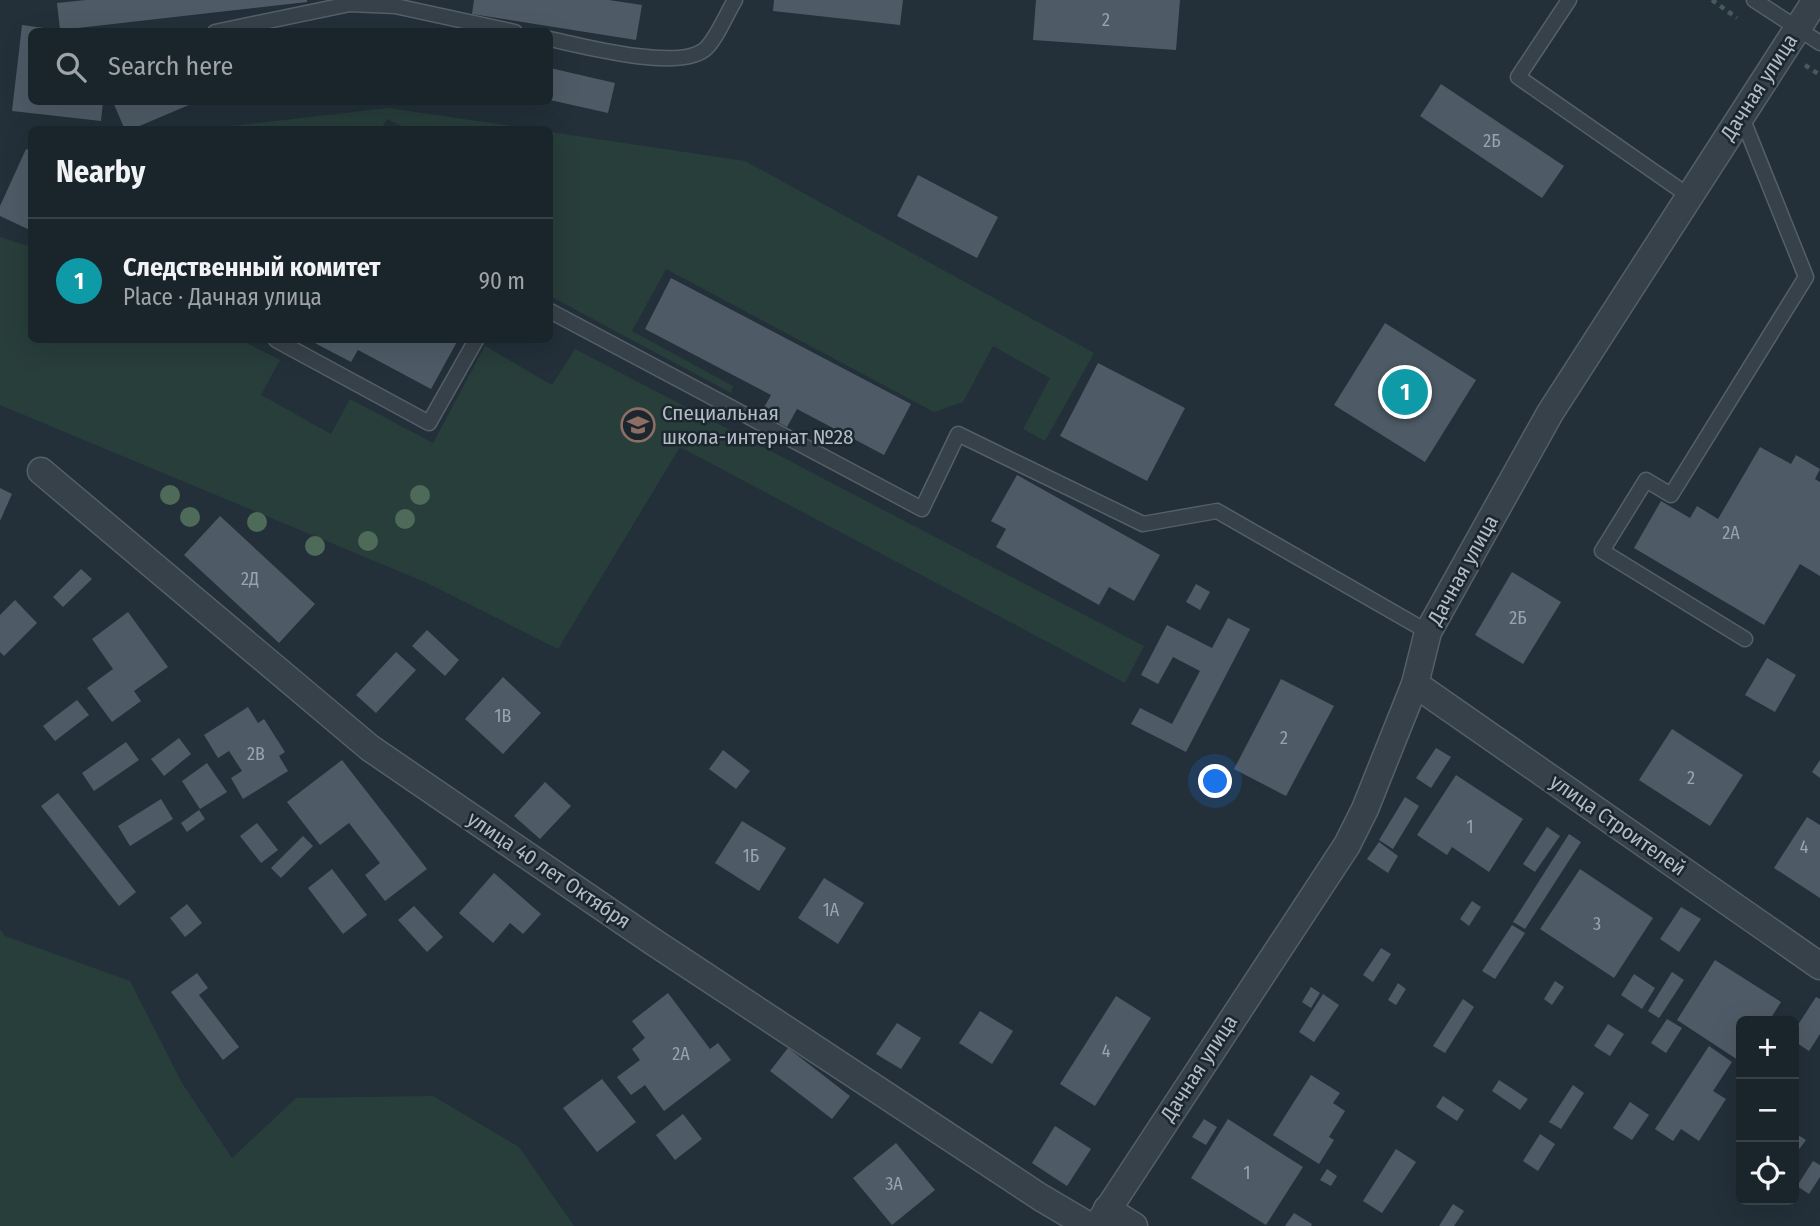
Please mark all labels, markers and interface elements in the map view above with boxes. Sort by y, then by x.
house number: 2 [1102,9,1110,31]
search box [28,28,553,105]
street label: Дачная улица [1714,29,1803,146]
icon: search [52,48,90,86]
text: Search here [108,51,233,82]
house number: 2Б [1483,130,1501,152]
text: Nearby [56,154,145,190]
text: Следственный комитет [123,252,380,283]
text: 1 [74,267,84,295]
text: 90 m [479,267,525,295]
text: Place · Дачная улица [123,283,322,311]
pin: 1 [1382,366,1428,418]
place label: Специальная школа-интернат №28 [662,400,854,450]
school or university icon: Специальная школа-интернат №28 [619,406,657,444]
street label: Дачная улица [1422,510,1504,630]
house number: 2А [1722,522,1740,544]
house number: 2Д [241,568,259,590]
house number: 2Б [1509,607,1527,629]
house number: 1В [495,705,512,727]
house number: 2 [1280,727,1288,749]
house number: 2В [247,743,265,765]
your location [1198,764,1232,798]
house number: 2 [1687,767,1695,789]
street label: улица Строителей [1545,769,1691,881]
street label: улица 40 лет Октября [462,806,636,934]
house number: 1 [1466,816,1474,838]
house number: 4 [1800,836,1809,858]
house number: 1Б [743,845,759,867]
house number: 1А [823,899,840,921]
house number: 3 [1593,913,1601,935]
street label: Дачная улица [1154,1010,1243,1127]
map controls [1736,1016,1799,1205]
button: + [1736,1016,1799,1079]
house number: 4 [1102,1040,1111,1062]
house number: 2А [672,1043,690,1065]
button: − [1736,1079,1799,1142]
button: locate [1736,1142,1799,1205]
house number: 1 [1243,1162,1251,1184]
house number: 3А [885,1173,903,1195]

